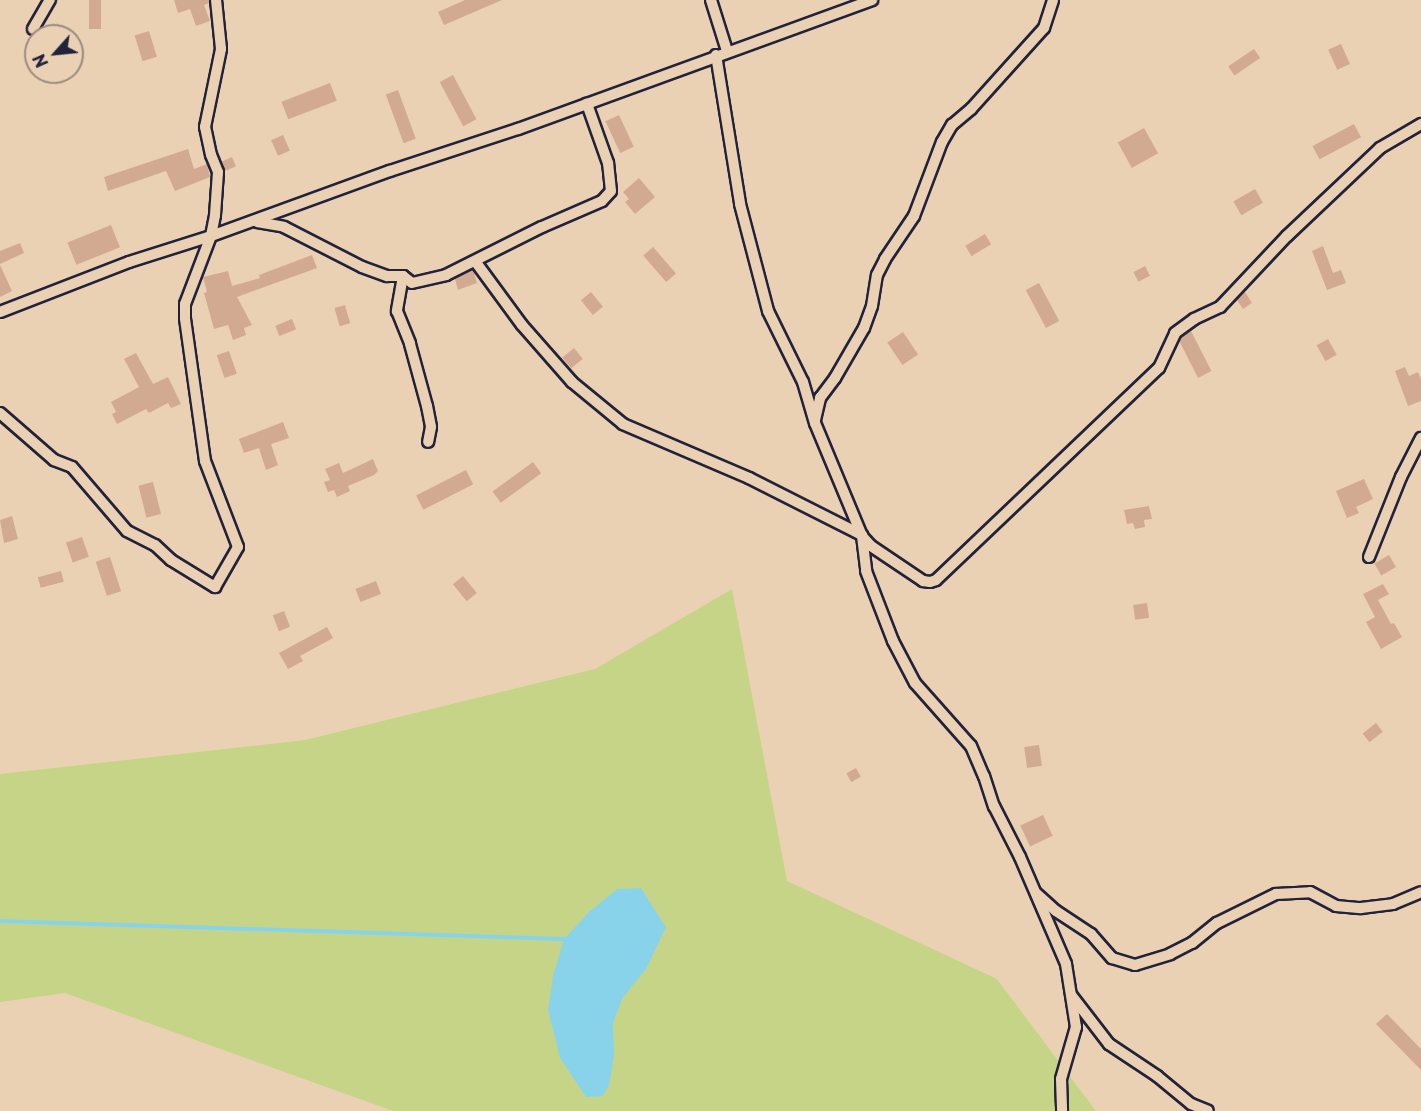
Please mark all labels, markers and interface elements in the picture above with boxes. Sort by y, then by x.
north arrow [24,24,84,84]
text: N [26,50,53,72]

